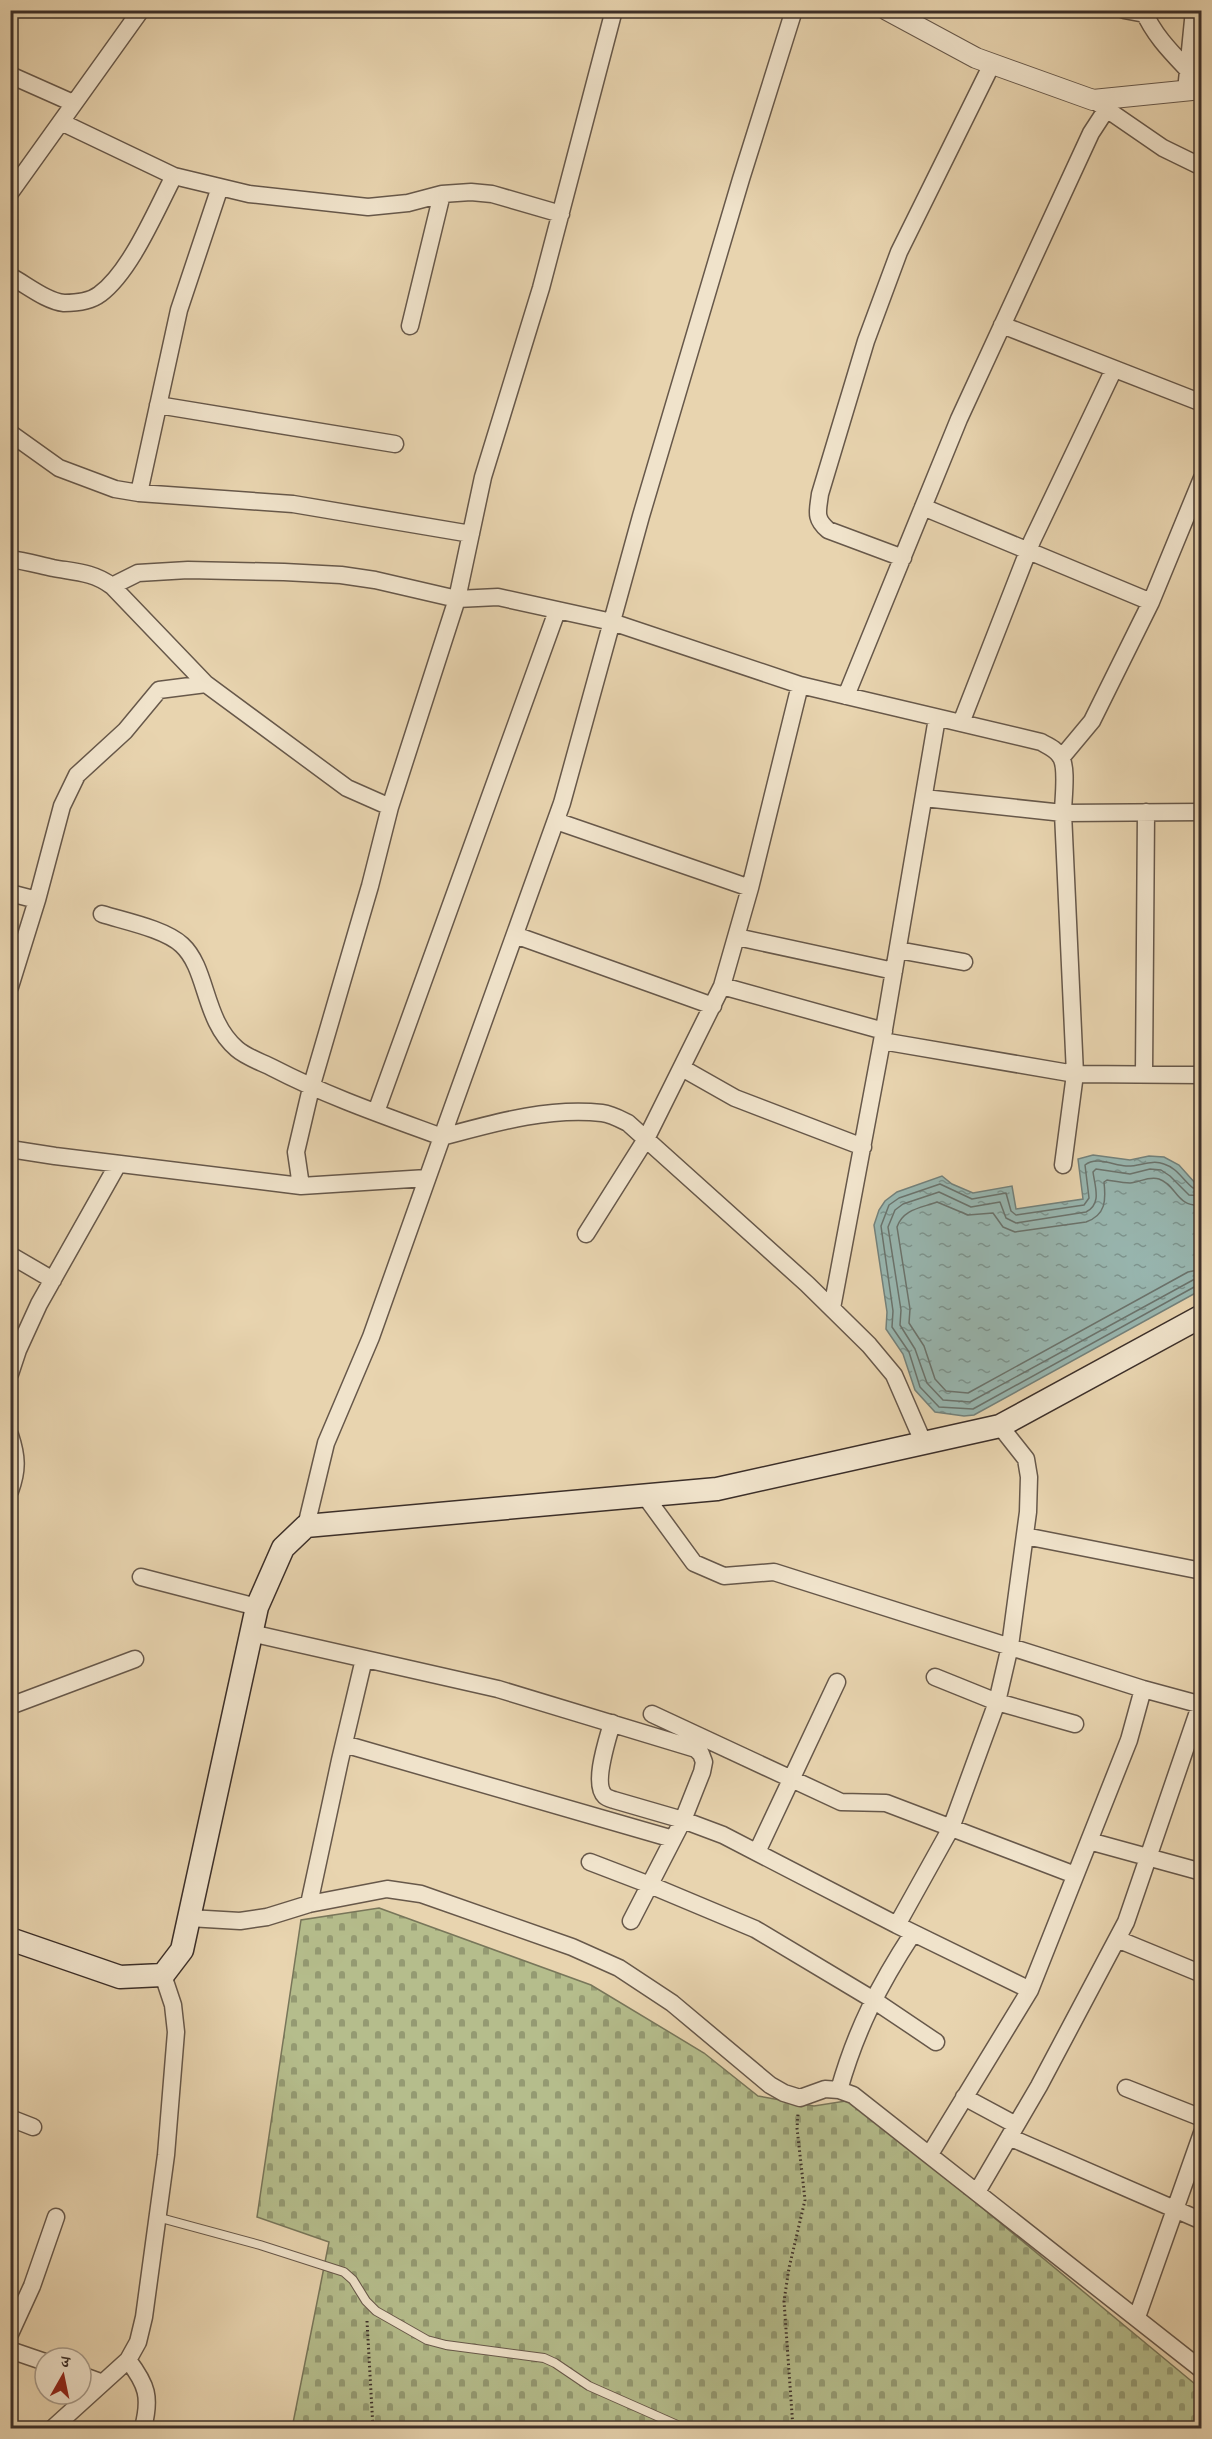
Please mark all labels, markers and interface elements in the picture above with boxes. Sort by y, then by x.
north arrow [33,2346,93,2406]
text: उ [59,2352,73,2373]

